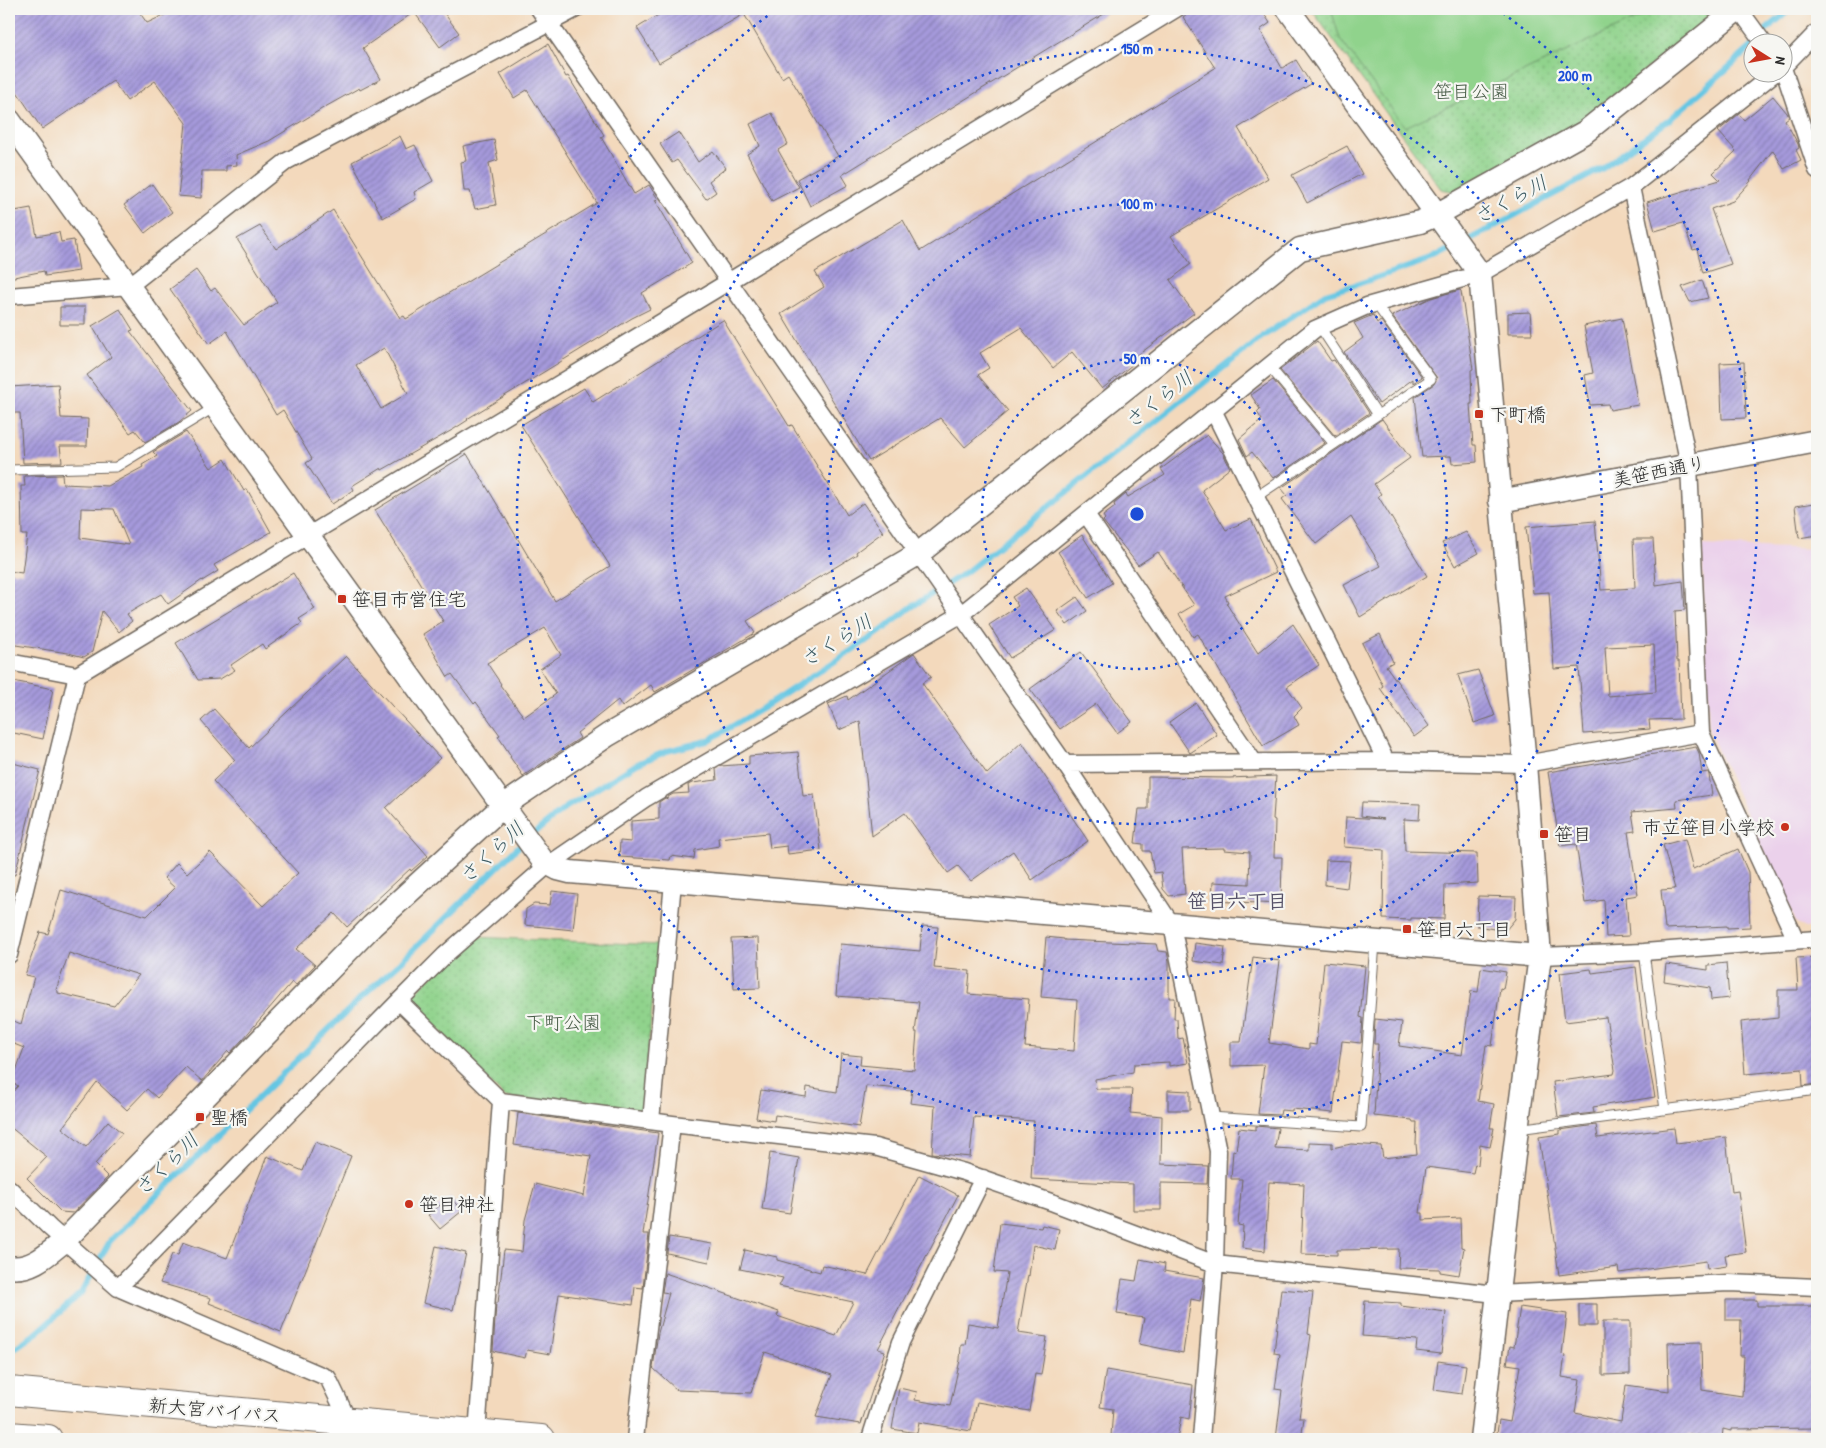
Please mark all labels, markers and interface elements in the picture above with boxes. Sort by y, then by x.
north arrow [1744,32,1794,82]
text: 150 m [1121,38,1153,59]
text: N [1771,55,1791,67]
text: 200 m [1558,65,1592,86]
park label: 笹目公園 [1433,78,1509,104]
water label: さくら川 [1468,168,1552,230]
text: 100 m [1121,193,1153,214]
text: 50 m [1124,348,1150,369]
water label: さくら川 [1118,364,1198,434]
place label: 下町橋 [1489,401,1546,427]
marker: 下町橋 [1473,408,1485,420]
street label: 美笹西通り [1610,449,1708,493]
centre of rings [1128,505,1146,523]
place label: 笹目市営住宅 [352,586,466,612]
marker: 笹目市営住宅 [336,593,348,605]
water label: さくら川 [795,607,877,673]
place label: 市立笹目小学校 [1642,814,1775,840]
water label: さくら川 [453,815,529,889]
place label: 笹目 [1554,821,1592,847]
marker: 市立笹目小学校 [1779,821,1791,833]
marker: 笹目 [1538,828,1550,840]
district label: 笹目六丁目 [1187,887,1287,914]
place label: 笹目六丁目 [1417,916,1512,942]
marker: 笹目六丁目 [1401,923,1413,935]
park label: 下町公園 [525,1009,601,1035]
place label: 聖橋 [210,1104,248,1130]
marker: 聖橋 [194,1111,206,1123]
water label: さくら川 [128,1127,204,1201]
place label: 笹目神社 [419,1191,495,1217]
marker: 笹目神社 [403,1198,415,1210]
street label: 新大宮バイパス [148,1391,282,1429]

